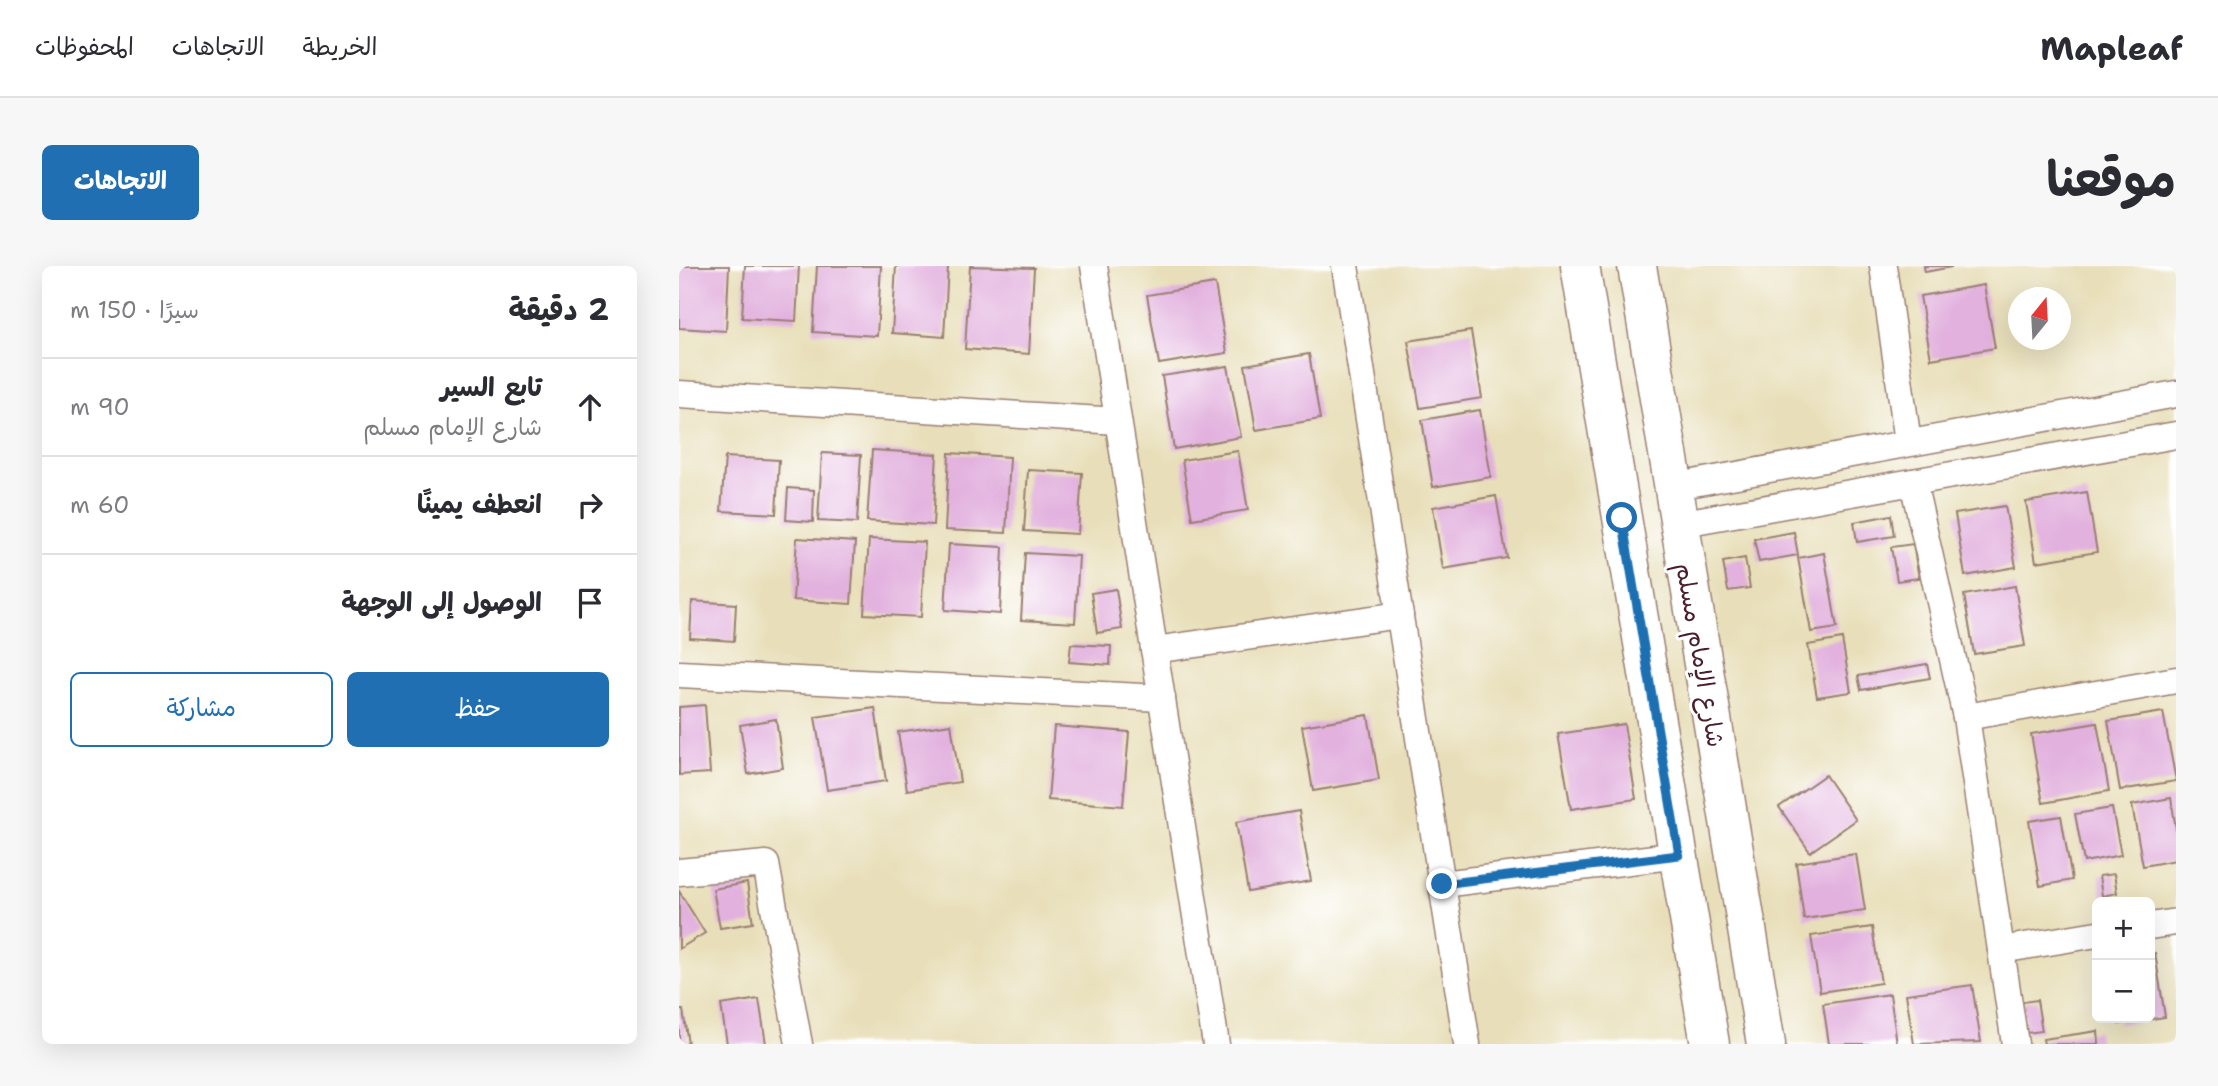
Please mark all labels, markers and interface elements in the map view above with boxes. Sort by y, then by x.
text: Mapleaf [2040,26,2183,71]
text: المحفوظات [35,31,134,63]
text: الاتجاهات [172,31,265,63]
text: الخريطة [303,31,377,63]
button: الاتجاهات [42,145,199,220]
text: موقعنا [2046,146,2176,212]
north arrow [2008,287,2071,350]
text: 2 دقيقة [508,289,609,330]
text: سيرًا · 150 m [70,295,199,325]
text: تابع السير [440,369,542,404]
icon: ahead [571,388,609,426]
text: 90 m [70,392,130,422]
text: شارع الإمام مسلم [363,412,542,442]
text: انعطف يمينًا [417,486,542,521]
icon: right [571,486,609,524]
text: 60 m [70,490,129,520]
route start [1606,502,1637,533]
street label: شارع الإمام مسلم [1666,560,1732,750]
text: الوصول إلى الوجهة [341,584,542,619]
icon: arrive [571,584,609,622]
button: مشاركة [70,672,333,747]
button: حفظ [347,672,609,747]
route end [1426,868,1457,899]
map controls [2092,897,2155,1023]
button: + [2092,897,2155,960]
button: − [2092,960,2155,1023]

